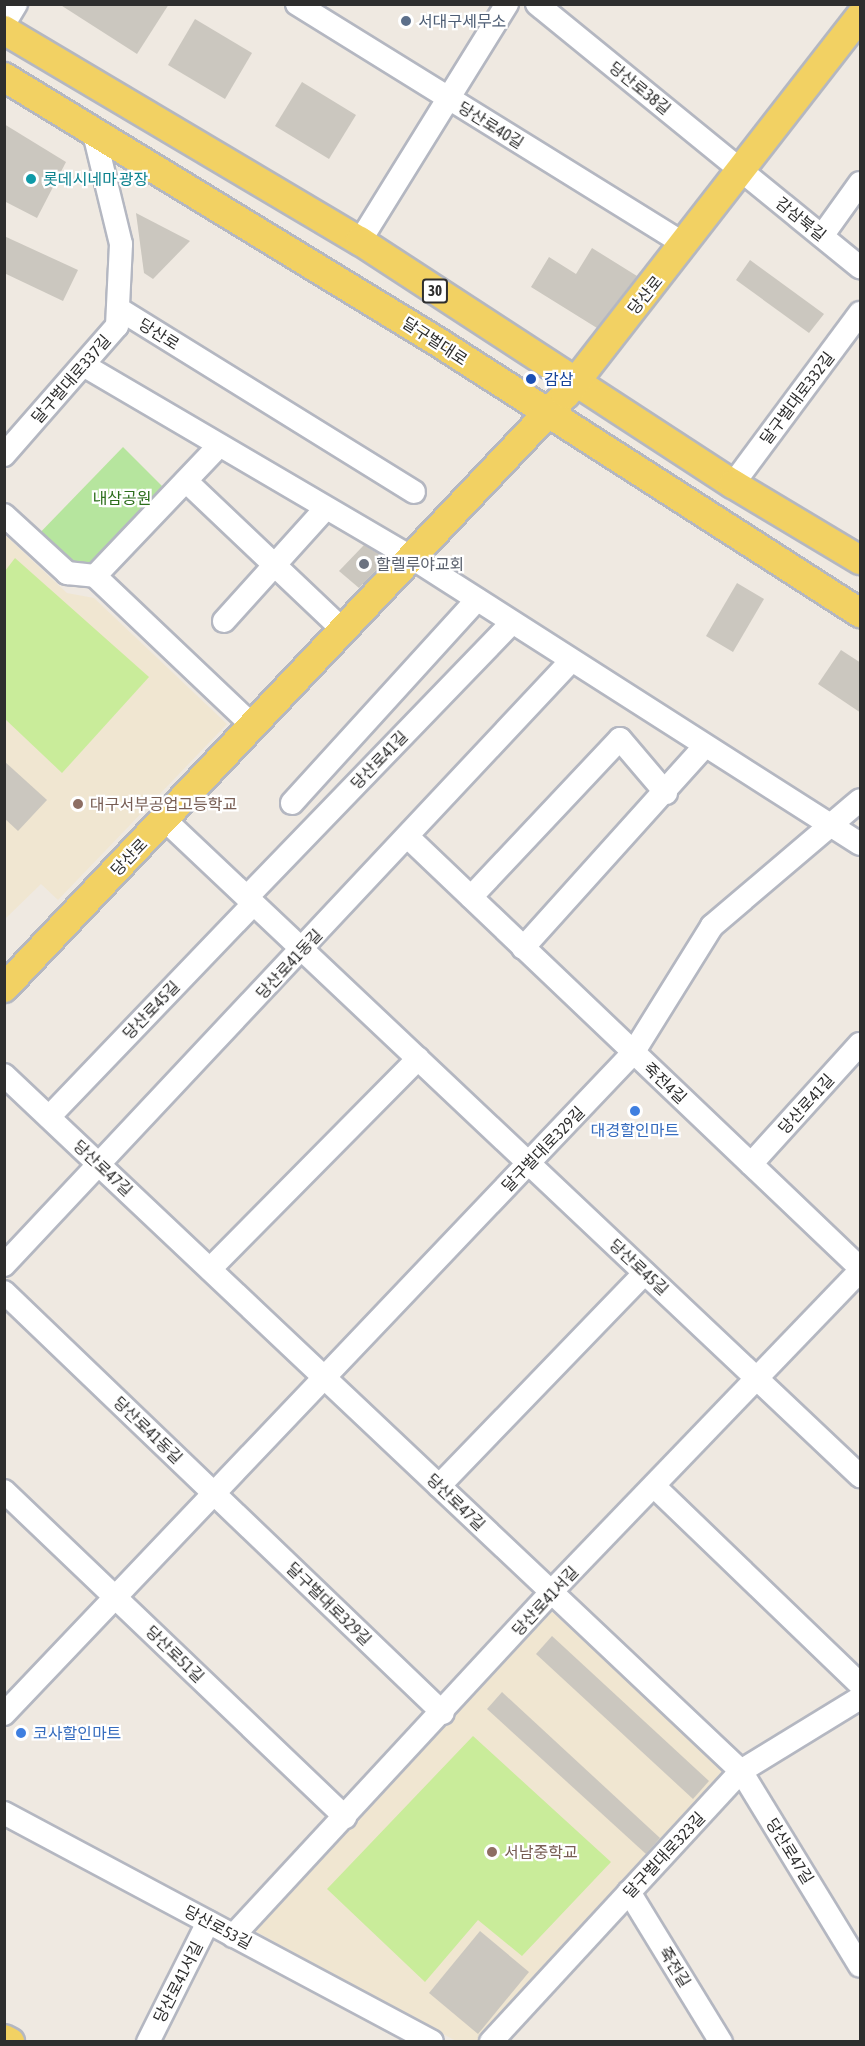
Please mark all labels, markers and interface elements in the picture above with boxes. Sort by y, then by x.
place label: 서대구세무소 [418,11,506,31]
marker: 서대구세무소 [399,14,413,28]
street label: 당산로38길 [605,57,675,119]
street label: 당산로40길 [455,97,527,153]
place label: 롯데시네마 광장 [43,169,148,189]
marker: 롯데시네마 광장 [24,172,38,186]
street label: 감삼북길 [772,193,830,245]
street label: 당산로 [624,272,666,318]
road number: 30 [422,279,448,303]
street label: 달구벌대로 [399,313,471,369]
street label: 당산로 [135,314,183,354]
street label: 달구벌대로337길 [27,331,115,427]
street label: 달구벌대로332길 [756,348,838,448]
place label: 감삼 [544,369,573,389]
marker: 감삼 [522,370,540,388]
park label: 내삼공원 [93,488,151,508]
place label: 할렐루야교회 [376,554,464,574]
marker: 할렐루야교회 [357,557,371,571]
street label: 당산로41길 [346,727,412,793]
place label: 대구서부공업고등학교 [90,794,237,814]
marker: 대구서부공업고등학교 [71,797,85,811]
street label: 당산로 [107,834,151,880]
street label: 당산로41동길 [252,925,326,1003]
street label: 당산로45길 [118,977,184,1043]
street label: 죽전4길 [640,1058,690,1108]
street label: 당산로41길 [774,1070,838,1138]
street label: 달구벌대로329길 [498,1102,588,1196]
marker: 대경할인마트 [628,1104,642,1118]
place label: 대경할인마트 [591,1120,679,1140]
street label: 당산로47길 [69,1136,137,1200]
street label: 당산로45길 [605,1235,673,1299]
street label: 당산로41동길 [109,1392,187,1468]
street label: 당산로47길 [423,1469,489,1535]
street label: 달구벌대로329길 [282,1559,376,1649]
street label: 당산로41서길 [508,1562,582,1640]
street label: 당산로51길 [142,1621,208,1687]
place label: 코사할인마트 [33,1723,121,1743]
marker: 코사할인마트 [14,1726,28,1740]
street label: 달구벌대로323길 [619,1808,709,1902]
street label: 당산로47길 [762,1815,818,1887]
place label: 서남중학교 [504,1842,578,1862]
marker: 서남중학교 [485,1845,499,1859]
street label: 당산로53길 [181,1901,255,1953]
street label: 당산로41서길 [149,1938,207,2026]
street label: 죽전길 [655,1943,695,1991]

